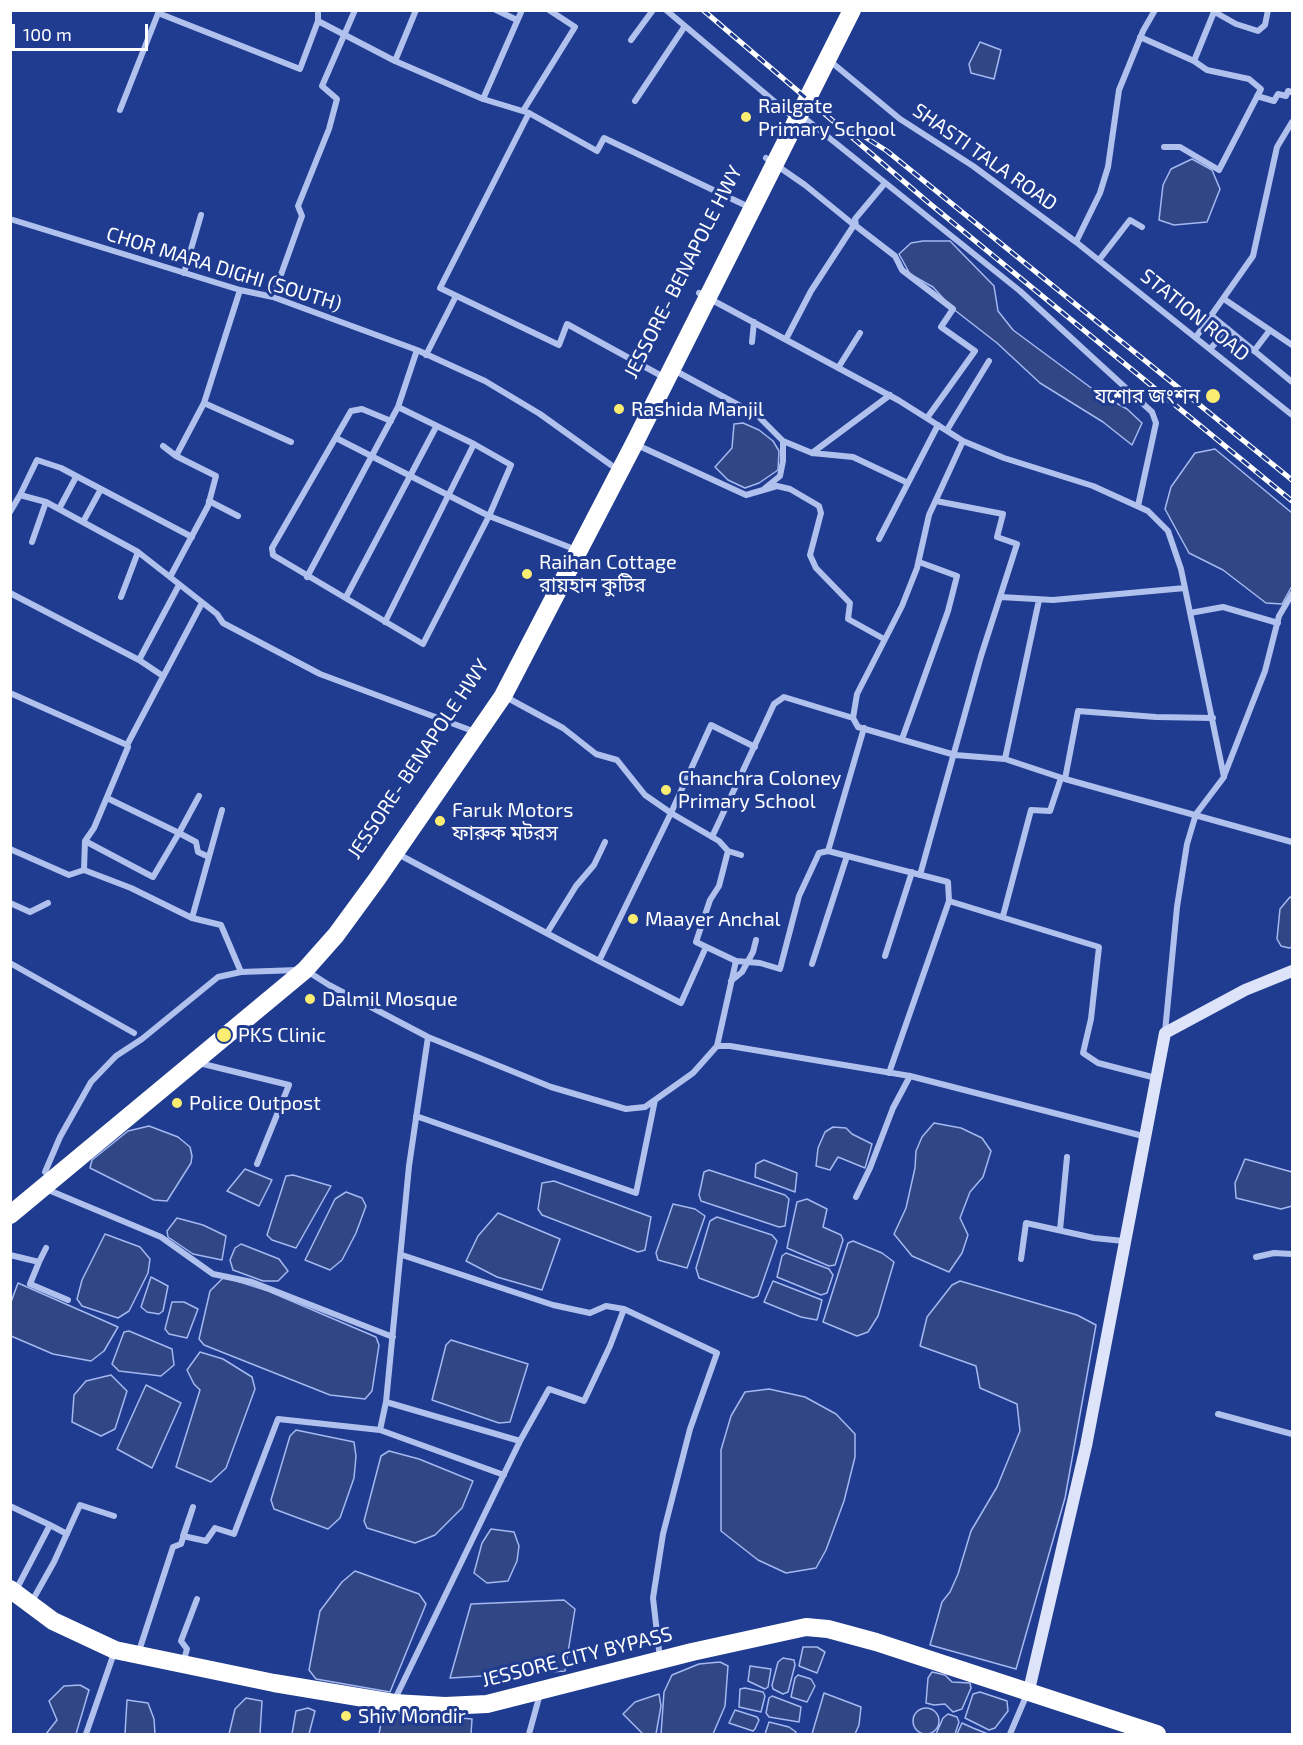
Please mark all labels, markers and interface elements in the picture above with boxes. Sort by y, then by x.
scale bar [15,12,152,50]
text: 100 m [23,23,72,45]
place label: Railgate Primary School [758,94,896,141]
street label: SHASTI TALA ROAD [908,98,1062,216]
marker: Railgate Primary School [739,110,753,124]
street label: JESSORE- BENAPOLE HWY [619,162,747,382]
street label: CHOR MARA DIGHI (SOUTH) [104,222,344,316]
street label: STATION ROAD [1136,264,1254,366]
place label: যশোর জংশন [1094,384,1200,408]
marker: যশোর জংশন [1204,387,1222,405]
place label: Rashida Manjil [631,397,764,421]
marker: Rashida Manjil [612,402,626,416]
place label: Raihan Cottage রায়হান কুটির [539,550,677,597]
marker: Raihan Cottage রায়হান কুটির [520,567,534,581]
street label: JESSORE- BENAPOLE HWY [342,655,494,863]
place label: Chanchra Coloney Primary School [678,766,841,813]
marker: Chanchra Coloney Primary School [659,783,673,797]
place label: Faruk Motors ফারুক মটরস [452,798,573,845]
marker: Faruk Motors ফারুক মটরস [433,814,447,828]
place label: Maayer Anchal [645,907,781,931]
marker: Maayer Anchal [626,912,640,926]
place label: Dalmil Mosque [322,987,458,1011]
marker: Dalmil Mosque [303,992,317,1006]
place label: PKS Clinic [238,1023,326,1047]
marker: PKS Clinic [215,1026,233,1044]
place label: Police Outpost [189,1091,321,1115]
marker: Police Outpost [170,1096,184,1110]
street label: JESSORE CITY BYPASS [479,1622,675,1692]
place label: Shiv Mondir [358,1704,466,1728]
marker: Shiv Mondir [339,1709,353,1723]

